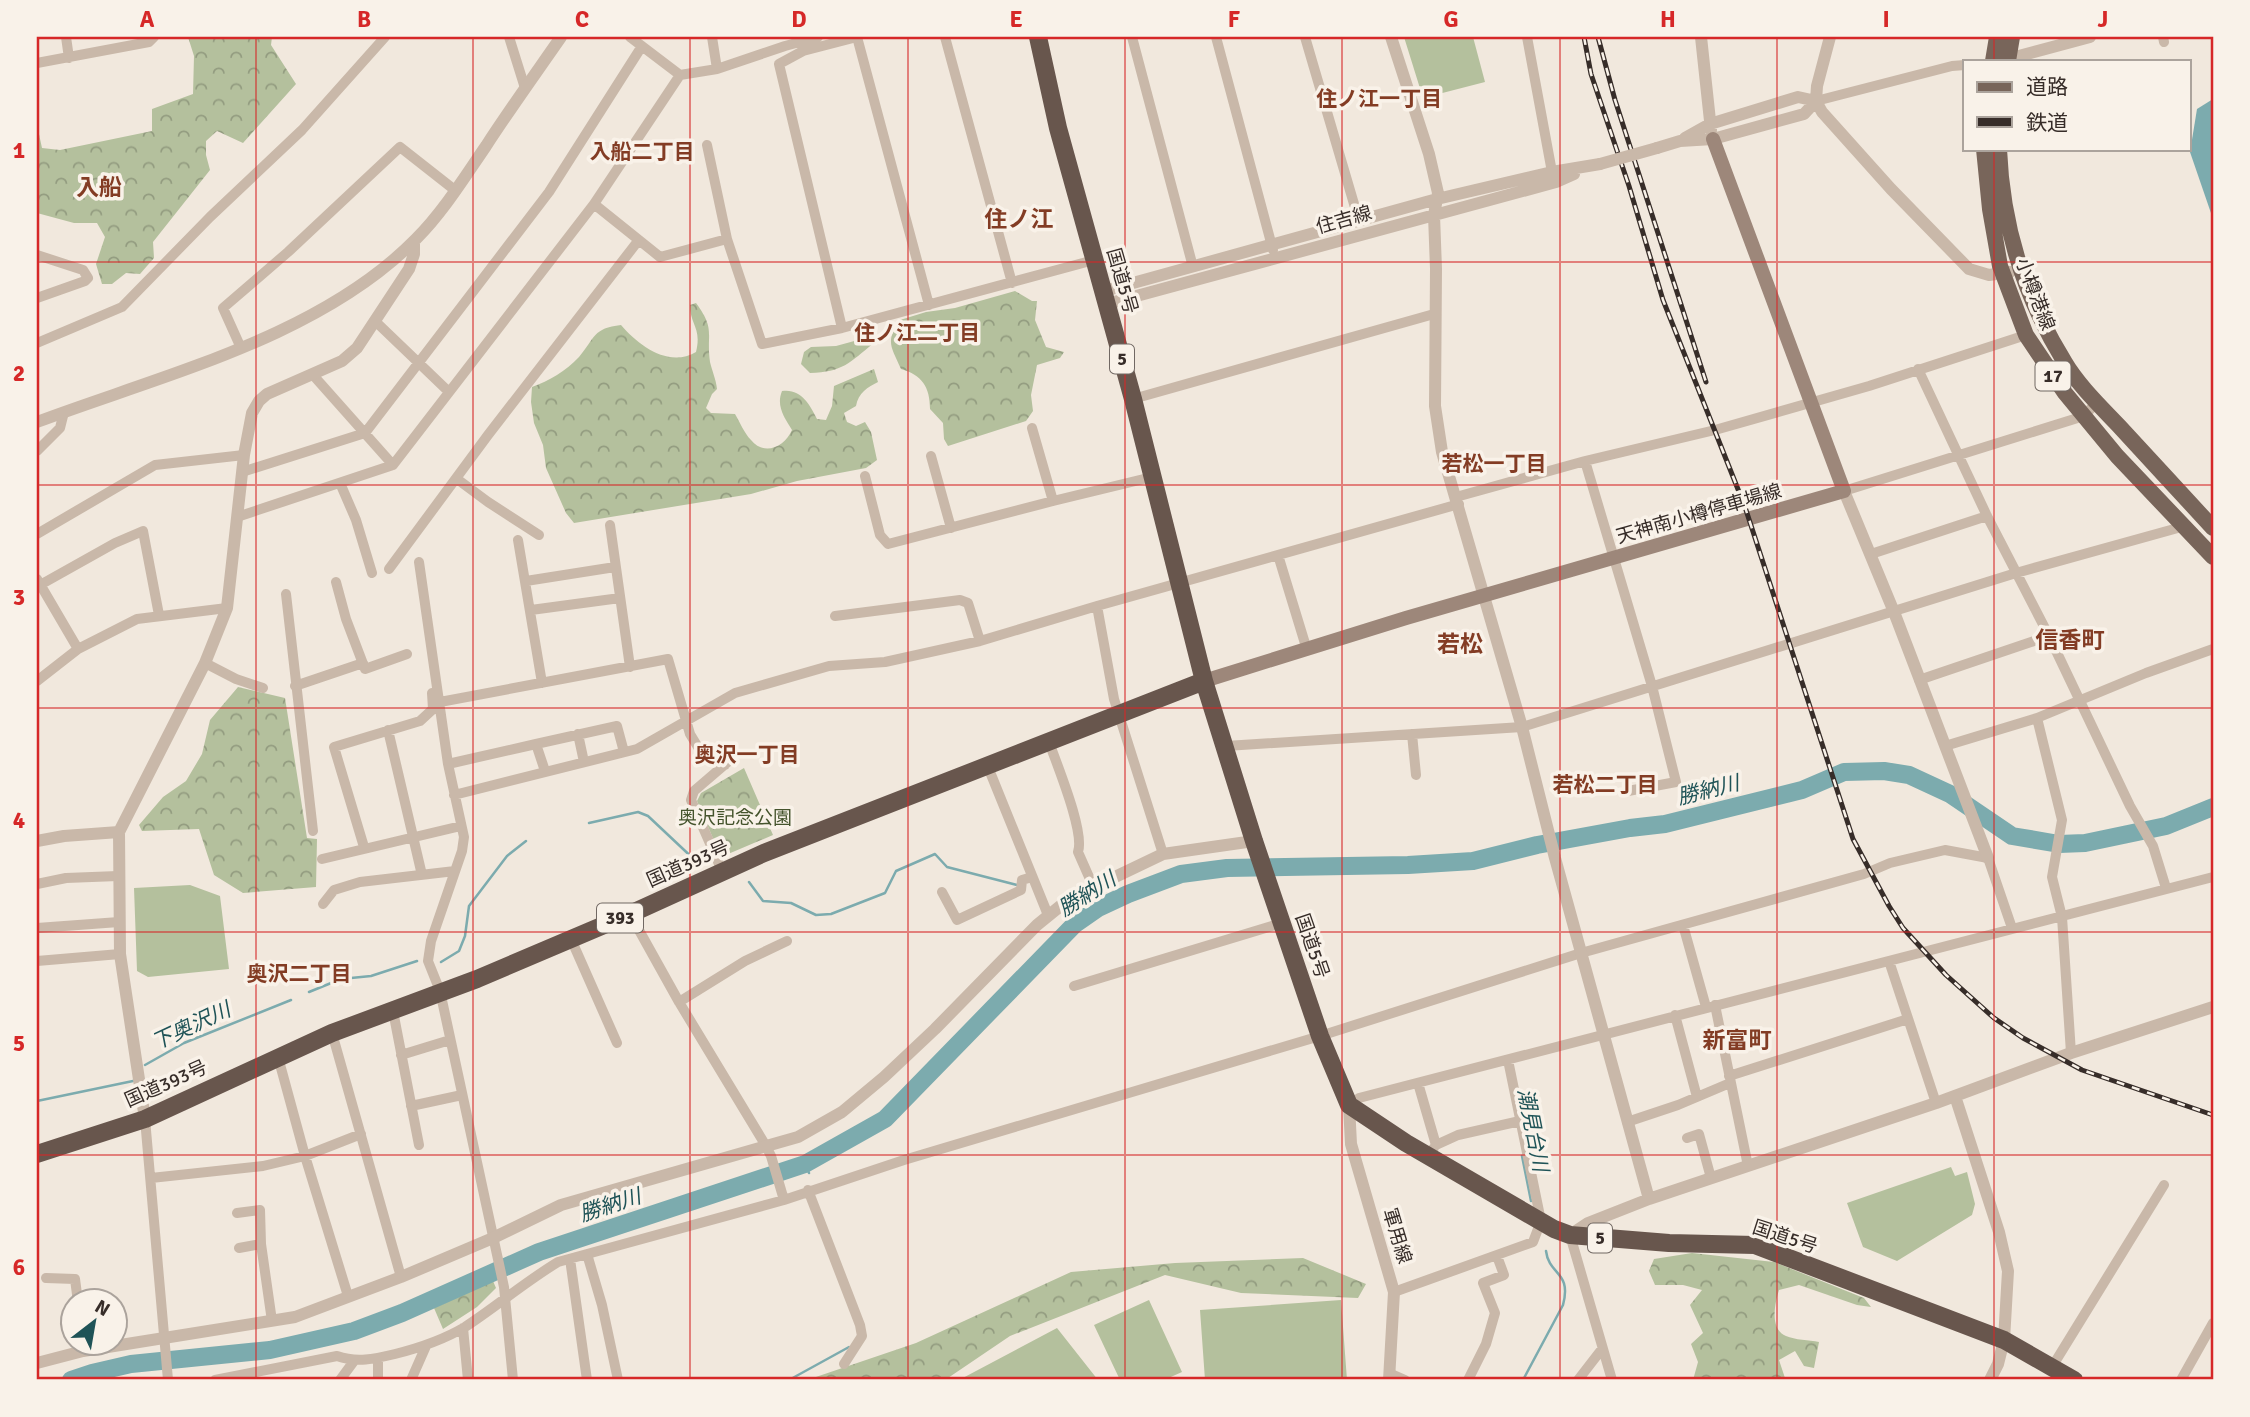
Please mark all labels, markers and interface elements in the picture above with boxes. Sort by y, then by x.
text: A [140,5,155,34]
text: B [357,5,371,34]
text: C [575,5,589,34]
text: D [791,5,807,34]
text: E [1009,5,1023,34]
text: F [1228,5,1240,34]
text: G [1443,5,1459,34]
text: H [1660,5,1676,34]
text: I [1882,5,1890,34]
text: J [2098,5,2108,34]
legend [1963,60,2190,150]
text: 道路 [2026,74,2068,100]
district label: 住ノ江一丁目 [1316,86,1442,112]
text: 鉄道 [2026,110,2068,136]
text: 1 [13,136,25,165]
district label: 入船二丁目 [590,139,695,165]
district label: 入船 [76,173,122,202]
street label: 住吉線 [1313,201,1375,239]
district label: 住ノ江 [985,205,1054,234]
street label: 国道5号 [1101,245,1143,317]
street label: 小樽港線 [2010,254,2060,334]
district label: 住ノ江二丁目 [854,320,980,346]
road number: 5 [1110,344,1134,374]
text: 2 [13,359,25,388]
road number: 17 [2036,362,2070,390]
district label: 若松一丁目 [1442,451,1547,477]
street label: 天神南小樽停車場線 [1613,479,1785,549]
text: 3 [13,583,25,612]
district label: 信香町 [2036,626,2105,655]
district label: 若松 [1437,630,1483,659]
district label: 奥沢一丁目 [695,742,800,768]
water label: 勝納川 [1674,769,1744,810]
district label: 若松二丁目 [1553,772,1658,798]
text: 4 [13,806,25,835]
park label: 奥沢記念公園 [678,806,792,830]
street label: 国道393号 [643,835,733,893]
water label: 勝納川 [1053,865,1122,922]
road number: 393 [597,903,643,932]
street label: 国道5号 [1290,910,1334,982]
district label: 奥沢二丁目 [247,961,352,987]
water label: 下奥沢川 [147,996,236,1056]
district label: 新富町 [1703,1026,1772,1055]
text: 5 [13,1029,25,1058]
street label: 国道393号 [121,1055,211,1113]
water label: 潮見台川 [1512,1086,1554,1176]
water label: 勝納川 [576,1182,646,1227]
street label: 軍用線 [1377,1205,1417,1267]
street label: 国道5号 [1749,1215,1821,1259]
road number: 5 [1588,1224,1612,1252]
text: 6 [13,1253,25,1282]
north arrow [60,1288,130,1358]
text: N [90,1295,114,1322]

